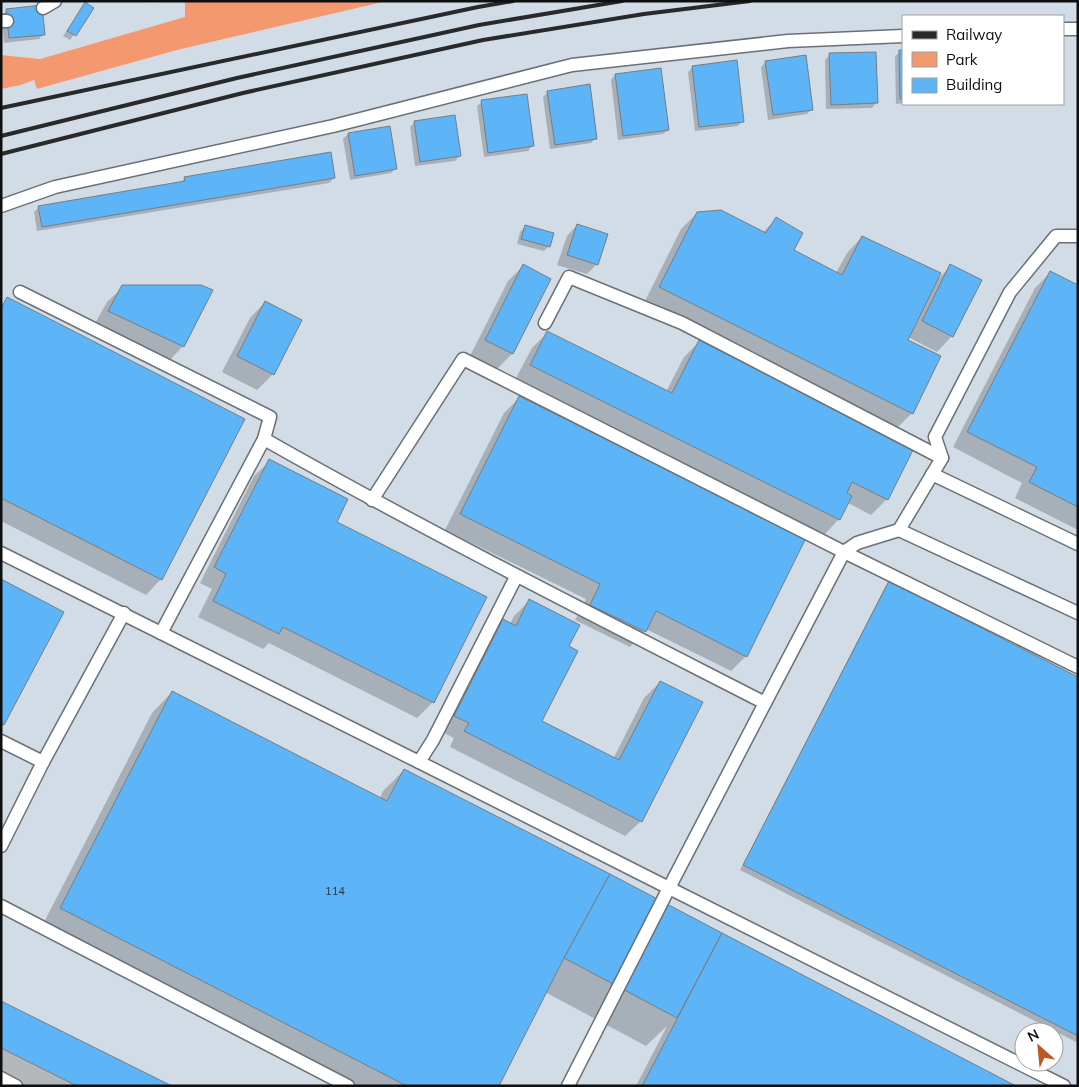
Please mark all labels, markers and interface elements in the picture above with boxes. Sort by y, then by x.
legend [902,15,1064,105]
text: Railway [946,25,1002,44]
text: Park [946,50,978,69]
text: Building [946,75,1002,94]
house number: 114 [325,884,345,898]
north arrow [1014,1022,1064,1072]
text: N [1024,1025,1042,1046]

